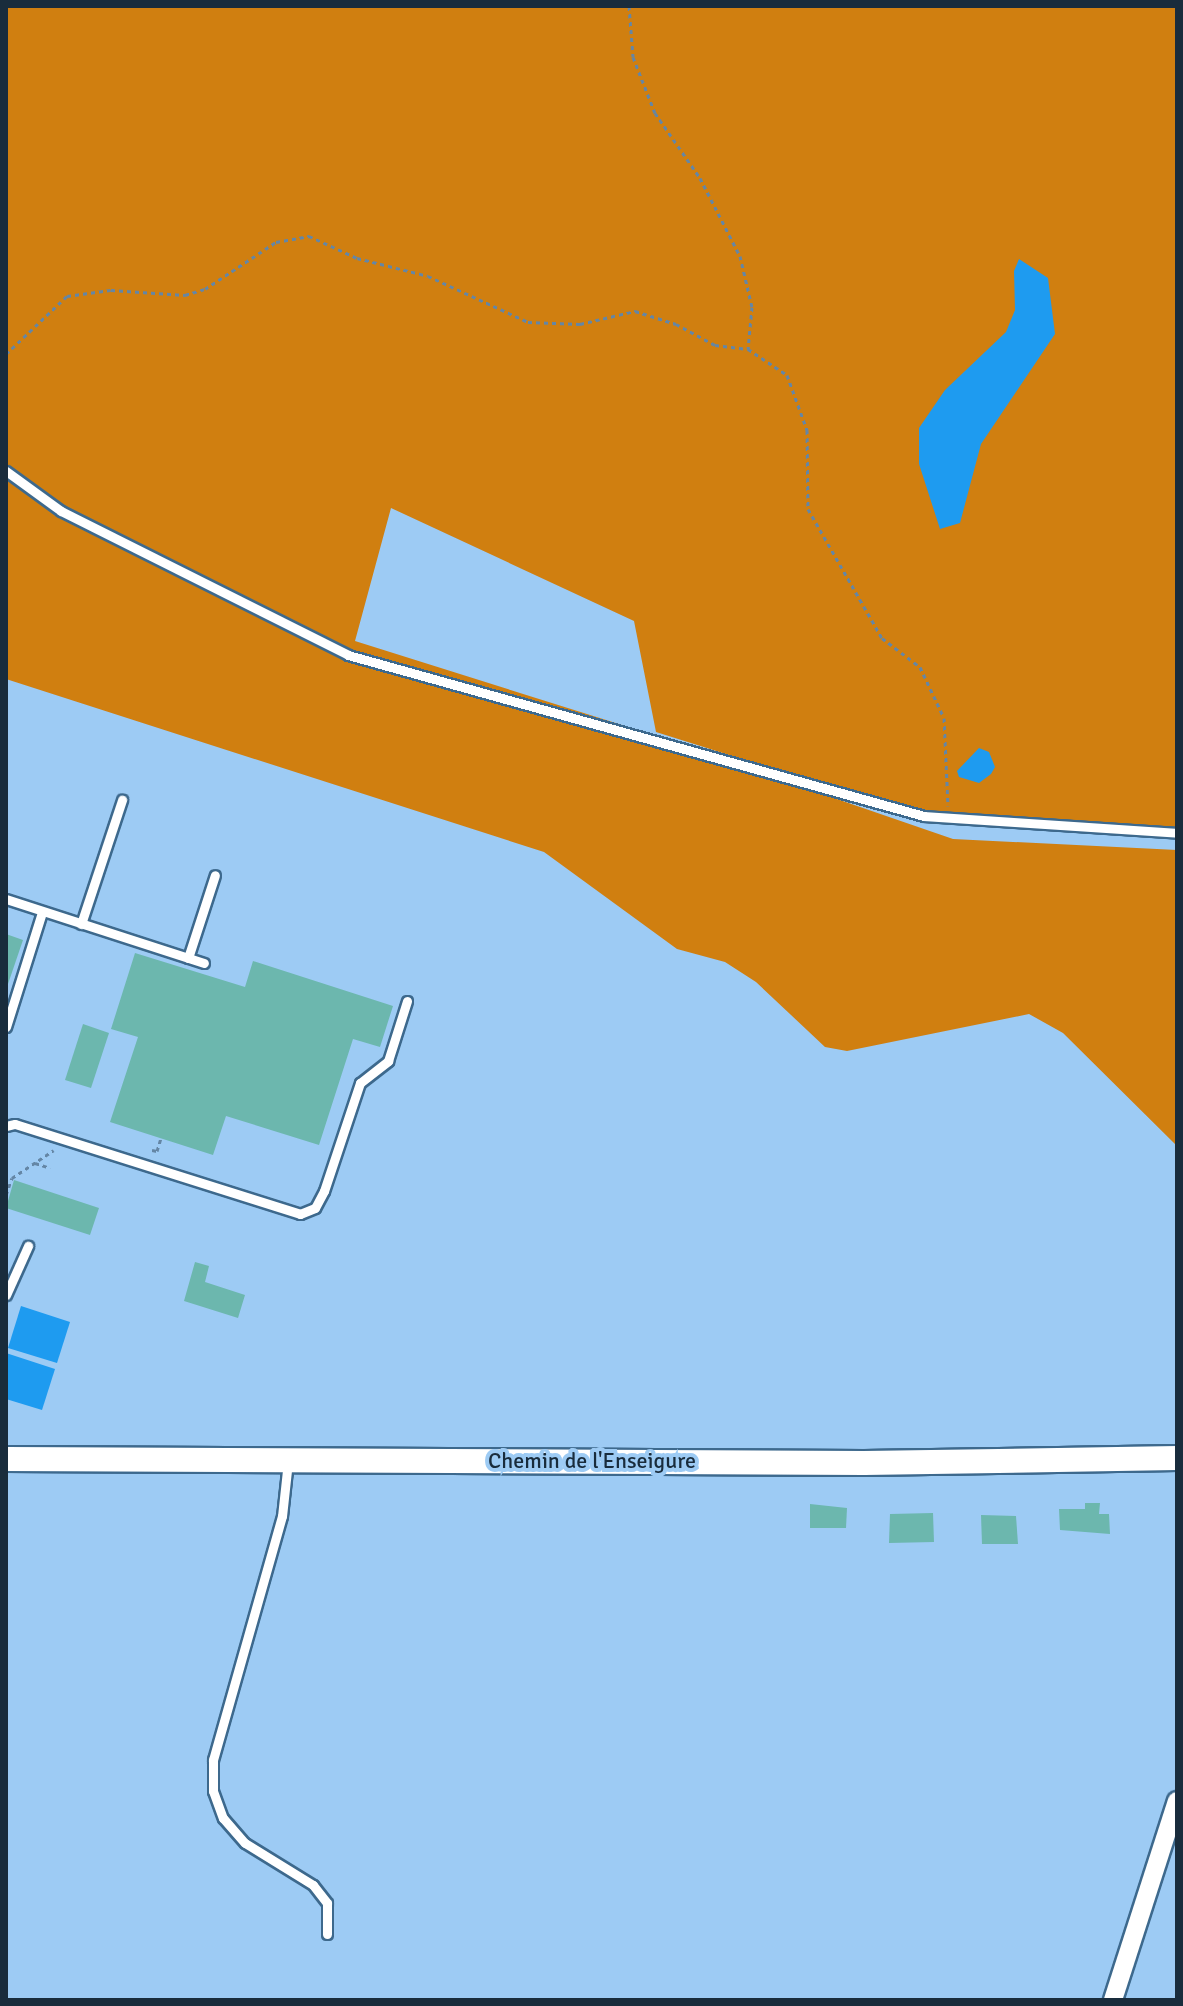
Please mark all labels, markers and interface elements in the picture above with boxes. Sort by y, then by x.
street label: Chemin de l'Enseigure [488,1448,696,1474]

